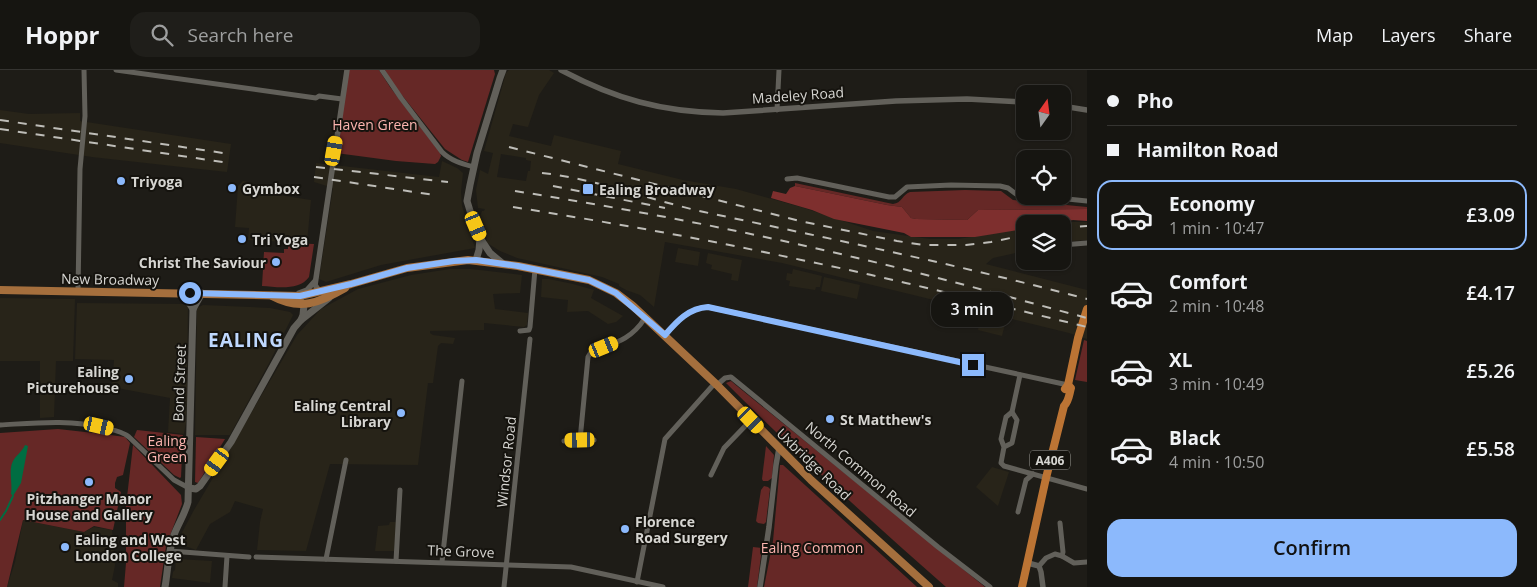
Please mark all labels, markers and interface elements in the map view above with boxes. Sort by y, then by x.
search box [130,12,480,57]
text: Hoppr [25,18,100,51]
icon: search [148,21,176,49]
text: Search here [188,22,293,48]
text: Map [1316,23,1353,47]
text: Layers [1381,23,1436,47]
text: Share [1464,23,1512,47]
street label: Madeley Road [751,82,845,108]
north arrow [1016,85,1071,140]
map controls [1016,85,1071,270]
text: Pho [1137,88,1173,114]
park label: Haven Green [332,115,418,134]
car [324,135,343,167]
text: Hamilton Road [1137,137,1279,163]
button: locate [1016,150,1071,205]
place label: Triyoga [131,172,183,191]
marker: Triyoga [115,175,127,187]
place label: Gymbox [242,179,300,198]
place label: Ealing Broadway [599,180,715,199]
marker: Gymbox [226,182,238,194]
marker: Ealing Broadway [581,182,595,196]
text: Economy [1169,191,1255,217]
icon: car [1109,193,1154,238]
text: £3.09 [1466,202,1515,228]
car [463,209,488,243]
button: layers [1016,215,1071,270]
text: 1 min · 10:47 [1169,217,1264,239]
place label: Tri Yoga [252,230,308,249]
marker: Tri Yoga [236,233,248,245]
place label: Christ The Saviour [139,253,267,272]
marker: Christ The Saviour [270,256,282,268]
street label: New Broadway [61,269,160,289]
text: Comfort [1169,269,1248,295]
icon: car [1109,271,1154,316]
text: £4.17 [1466,280,1515,306]
route start [179,282,201,304]
callout: 3 min [932,292,1014,328]
text: 2 min · 10:48 [1169,295,1264,317]
text: 3 min [950,298,994,320]
district label: EALING [208,327,284,353]
car [587,334,620,360]
street label: Bond Street [168,344,190,422]
text: XL [1169,347,1192,373]
icon: car [1109,349,1154,394]
route end [962,354,984,376]
text: £5.26 [1466,358,1515,384]
place label: Ealing Picturehouse [27,362,119,397]
marker: Ealing Picturehouse [123,373,135,385]
text: 3 min · 10:49 [1169,373,1264,395]
place label: Ealing Central Library [294,396,391,431]
car [735,404,766,436]
marker: Ealing Central Library [395,407,407,419]
place label: St Matthew's [840,410,931,429]
marker: St Matthew's [824,413,836,425]
car [82,415,115,437]
street label: Windsor Road [492,416,520,508]
street label: North Common Road [802,417,920,521]
street label: Uxbridge Road [773,424,855,504]
text: Black [1169,425,1221,451]
icon: car [1109,427,1154,472]
park label: Ealing Green [147,431,187,466]
car [564,432,595,448]
text: £5.58 [1466,436,1515,462]
car [202,445,231,479]
road number: A406 [1030,450,1070,470]
text: 4 min · 10:50 [1169,451,1264,473]
marker: Pitzhanger Manor House and Gallery [83,476,95,488]
place label: Pitzhanger Manor House and Gallery [25,489,153,524]
place label: Florence Road Surgery [635,512,728,547]
button: Confirm [1107,519,1517,577]
marker: Florence Road Surgery [619,523,631,535]
place label: Ealing and West London College [75,530,186,565]
park label: Ealing Common [761,538,863,557]
street label: The Grove [427,540,495,562]
marker: Ealing and West London College [59,541,71,553]

